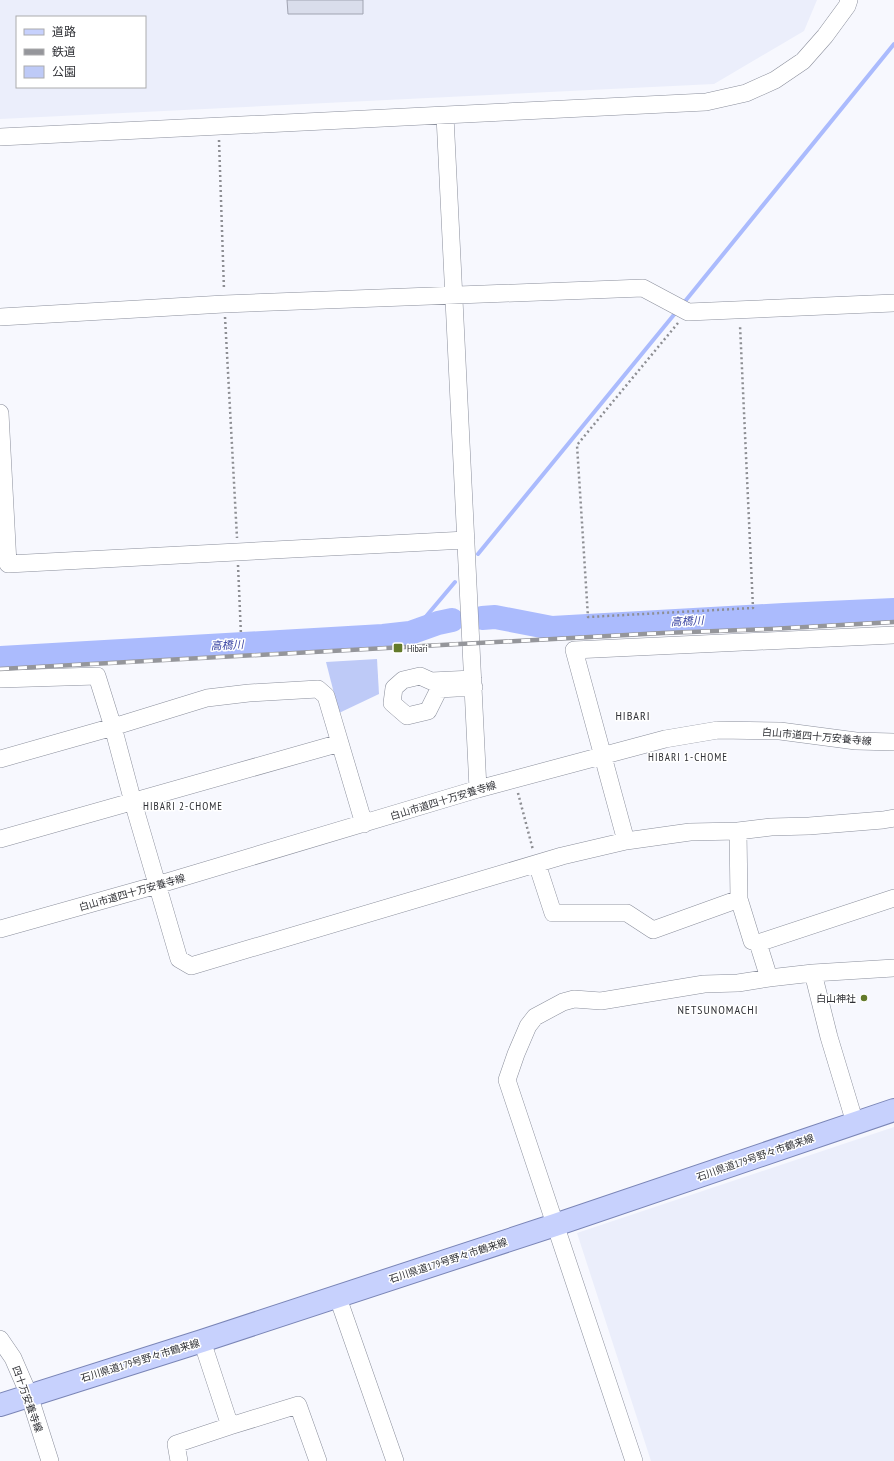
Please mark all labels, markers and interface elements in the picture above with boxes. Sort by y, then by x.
legend [16,16,146,88]
text: 道路 [52,24,76,39]
text: 鉄道 [52,44,76,59]
text: 公園 [52,64,76,79]
water label: 高橋川 [670,613,705,629]
water label: 高橋川 [210,637,245,653]
marker: Hibari [392,642,404,654]
place label: Hibari [407,642,428,655]
district label: HIBARI [615,708,651,723]
street label: 白山市道四十万安養寺線 [762,725,872,748]
district label: HIBARI 1-CHOME [648,750,728,764]
street label: 白山市道四十万安養寺線 [389,778,498,823]
district label: HIBARI 2-CHOME [143,799,223,813]
street label: 白山市道四十万安養寺線 [77,871,187,914]
place label: 白山神社 [816,992,856,1005]
marker: 白山神社 [859,993,869,1003]
district label: NETSUNOMACHI [677,1002,759,1017]
street label: 石川県道179号野々市鶴来線 [695,1131,816,1184]
street label: 石川県道179号野々市鶴来線 [387,1235,509,1286]
street label: 石川県道179号野々市鶴来線 [79,1336,201,1385]
street label: 四十万安養寺線 [9,1364,46,1434]

